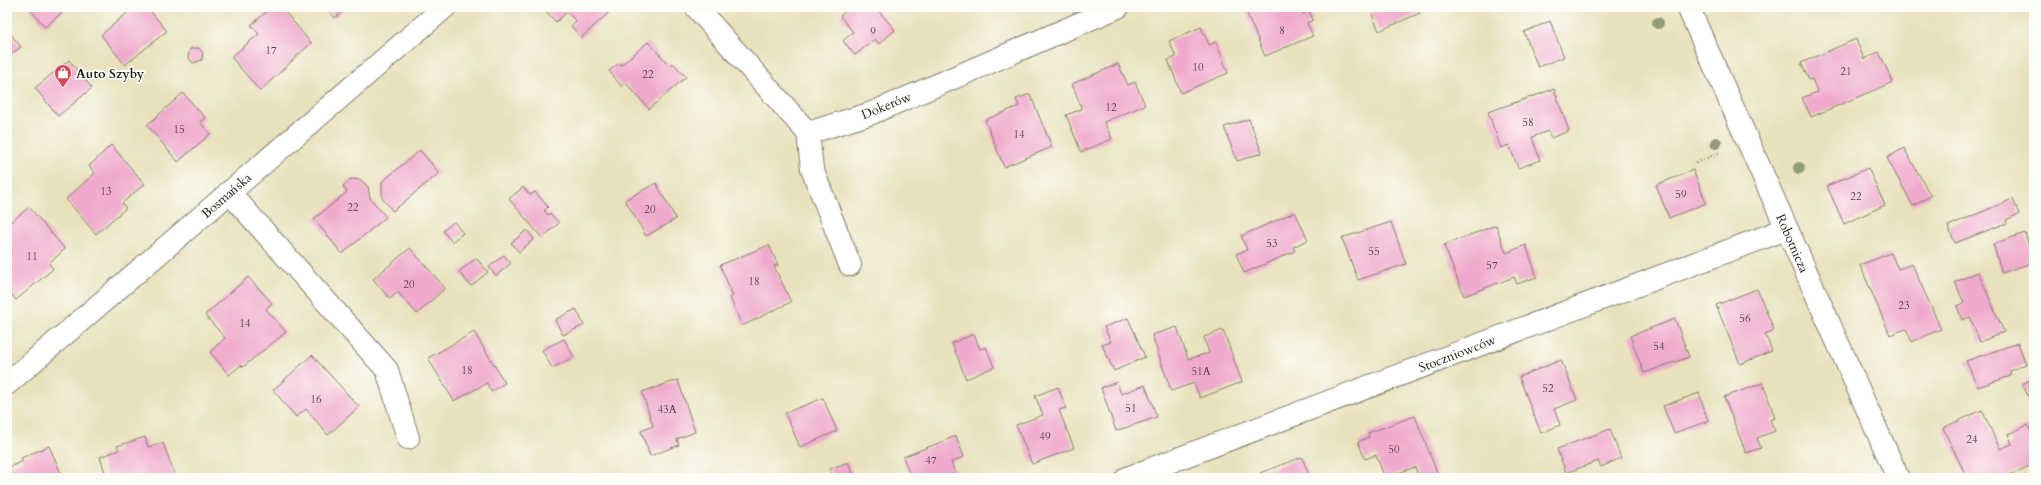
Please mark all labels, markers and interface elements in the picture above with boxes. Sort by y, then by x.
house number: 8 [1279,23,1285,38]
house number: 9 [870,24,876,39]
house number: 17 [265,43,277,58]
house number: 10 [1192,60,1204,75]
shop icon: Auto Szyby [53,63,73,88]
house number: 21 [1840,64,1852,79]
place label: Auto Szyby [76,65,145,83]
house number: 22 [642,67,654,82]
street label: Dokerów [859,88,915,124]
house number: 12 [1105,100,1117,115]
house number: 58 [1522,115,1534,130]
house number: 15 [173,122,185,137]
house number: 14 [1013,127,1025,142]
street label: Bosmańska [198,169,256,223]
house number: 13 [100,184,112,199]
house number: 59 [1675,187,1687,202]
house number: 22 [1850,189,1862,204]
house number: 22 [347,200,359,215]
house number: 20 [644,202,656,217]
street label: Robotnicza [1771,211,1813,276]
house number: 53 [1266,236,1278,251]
house number: 55 [1368,244,1380,259]
house number: 11 [26,249,38,264]
house number: 57 [1486,258,1498,273]
house number: 18 [748,274,760,289]
house number: 20 [403,277,415,292]
house number: 23 [1898,298,1910,313]
house number: 56 [1739,311,1751,326]
house number: 14 [239,316,251,331]
street label: Stoczniowców [1416,331,1499,377]
house number: 54 [1653,339,1665,354]
house number: 18 [461,363,473,378]
house number: 51A [1191,364,1211,379]
house number: 52 [1542,381,1554,396]
house number: 16 [310,392,322,407]
house number: 51 [1125,401,1137,416]
house number: 43A [657,402,677,417]
house number: 49 [1039,429,1051,444]
house number: 24 [1966,432,1978,447]
house number: 50 [1388,442,1400,457]
house number: 47 [925,453,937,468]

